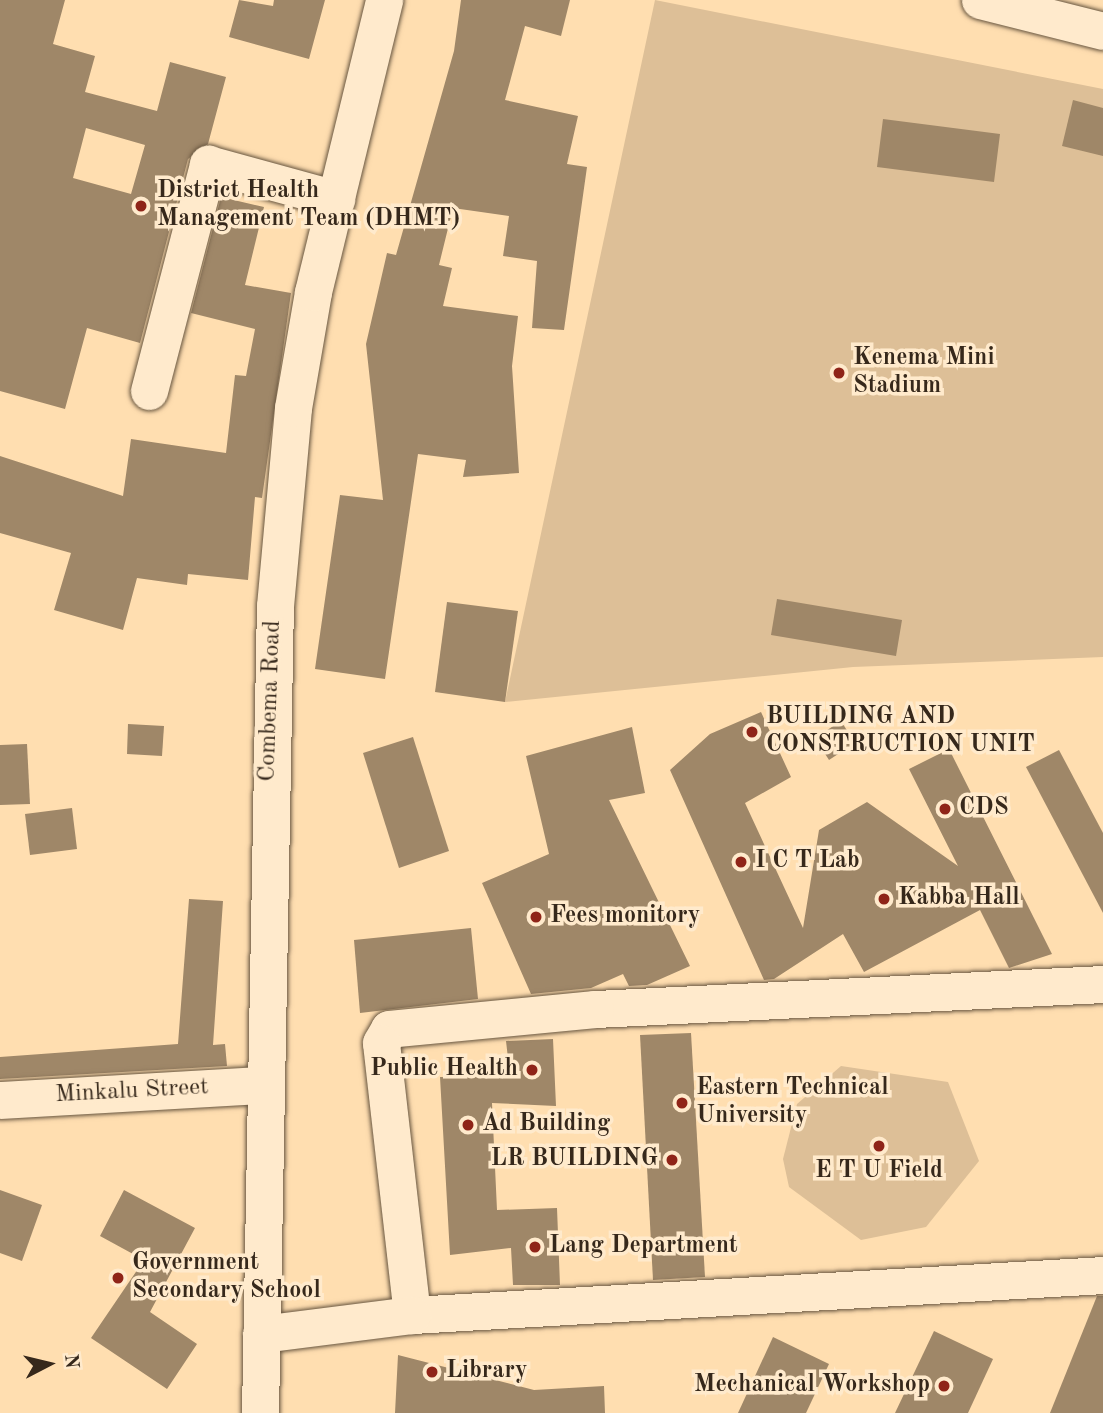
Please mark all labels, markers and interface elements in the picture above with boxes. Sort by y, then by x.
place label: District Health Management Team (DHMT) [157,178,460,234]
marker: District Health Management Team (DHMT) [131,196,151,216]
place label: Kenema Mini Stadium [853,345,995,401]
marker: Kenema Mini Stadium [831,365,847,381]
street label: Combema Road [254,620,288,782]
place label: BUILDING AND CONSTRUCTION UNIT [766,704,1035,760]
marker: BUILDING AND CONSTRUCTION UNIT [744,724,760,740]
place label: CDS [959,795,1009,823]
marker: CDS [937,801,953,817]
place label: I C T Lab [755,848,860,876]
marker: I C T Lab [733,854,749,870]
place label: Kabba Hall [898,885,1020,913]
marker: Kabba Hall [876,891,892,907]
place label: Fees monitory [550,903,700,931]
marker: Fees monitory [528,909,544,925]
place label: Public Health [370,1056,518,1084]
marker: Public Health [524,1062,540,1078]
street label: Minkalu Street [55,1074,209,1110]
place label: Eastern Technical University [696,1075,889,1131]
marker: Eastern Technical University [674,1095,690,1111]
place label: Ad Building [482,1111,610,1139]
marker: Ad Building [460,1117,476,1133]
marker: E T U Field [871,1138,887,1154]
place label: LR BUILDING [491,1146,658,1174]
marker: LR BUILDING [664,1152,680,1168]
place label: E T U Field [815,1158,943,1186]
place label: Lang Department [549,1233,738,1261]
marker: Lang Department [527,1239,543,1255]
place label: Government Secondary School [132,1250,321,1306]
marker: Government Secondary School [110,1270,126,1286]
north arrow [14,1329,84,1399]
text: N [60,1353,81,1370]
place label: Library [446,1358,527,1386]
marker: Library [424,1364,440,1380]
place label: Mechanical Workshop [694,1372,930,1400]
marker: Mechanical Workshop [936,1378,952,1394]

